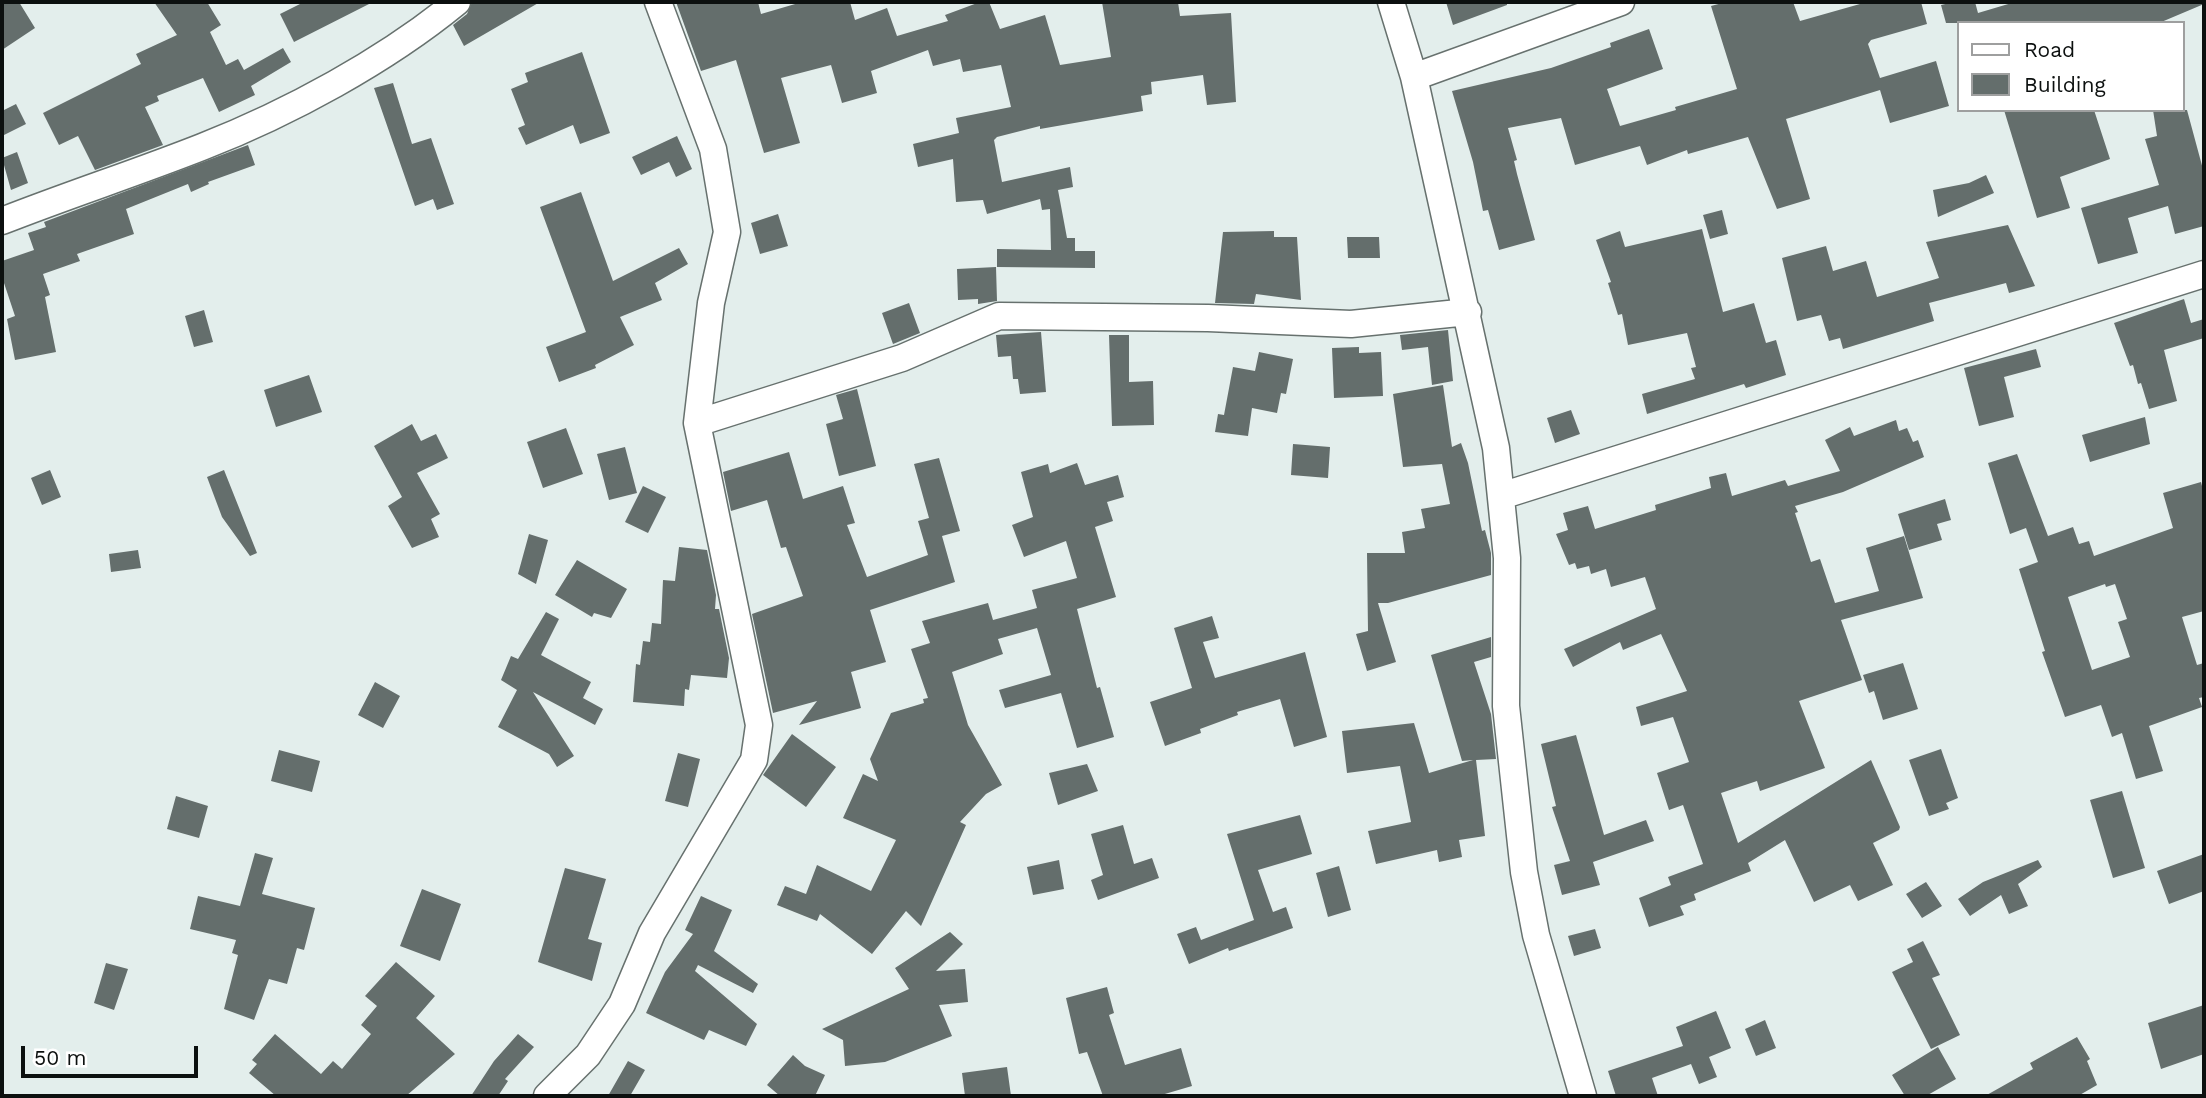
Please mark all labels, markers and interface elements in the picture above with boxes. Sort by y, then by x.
legend [1958,21,2185,112]
text: Road [2024,37,2075,62]
text: Building [2024,72,2106,97]
scale bar [24,1032,201,1076]
text: 50 m [34,1045,86,1070]

